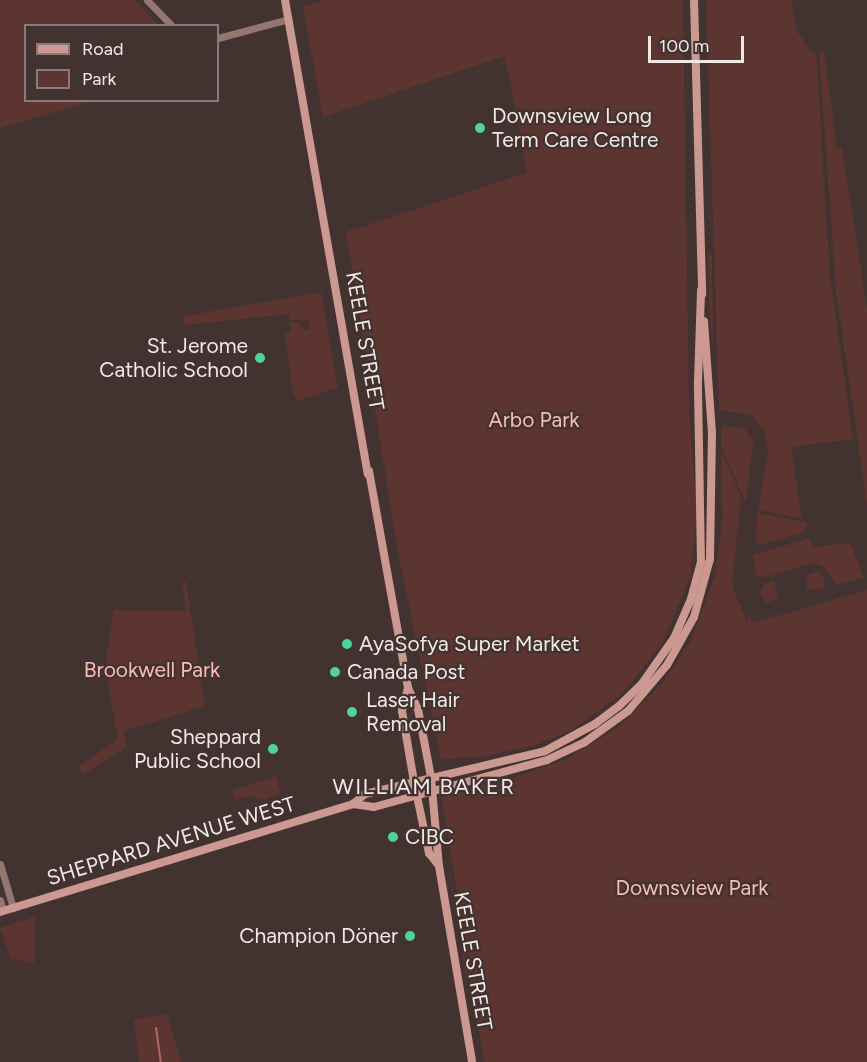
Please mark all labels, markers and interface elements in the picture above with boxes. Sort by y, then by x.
legend [24,24,219,102]
scale bar [651,24,747,62]
text: 100 m [659,35,709,57]
text: Road [82,38,123,60]
text: Park [82,68,116,90]
place label: Downsview Long Term Care Centre [492,103,658,153]
marker: Downsview Long Term Care Centre [473,121,487,135]
street label: KEELE STREET [340,270,390,412]
place label: St. Jerome Catholic School [99,333,248,383]
marker: St. Jerome Catholic School [253,351,267,365]
park label: Arbo Park [489,407,579,433]
place label: AyaSofya Super Market [359,631,580,657]
marker: AyaSofya Super Market [340,637,354,651]
park label: Brookwell Park [84,657,220,683]
place label: Canada Post [347,659,465,685]
marker: Canada Post [328,665,342,679]
place label: Laser Hair Removal [366,687,460,737]
marker: Laser Hair Removal [343,703,361,721]
place label: Sheppard Public School [134,724,261,774]
marker: Sheppard Public School [266,742,280,756]
district label: WILLIAM BAKER [333,774,515,800]
street label: SHEPPARD AVENUE WEST [44,791,298,891]
place label: CIBC [405,824,454,850]
marker: CIBC [386,830,400,844]
park label: Downsview Park [616,875,768,901]
street label: KEELE STREET [448,890,498,1032]
place label: Champion Döner [239,923,398,949]
marker: Champion Döner [403,929,417,943]

